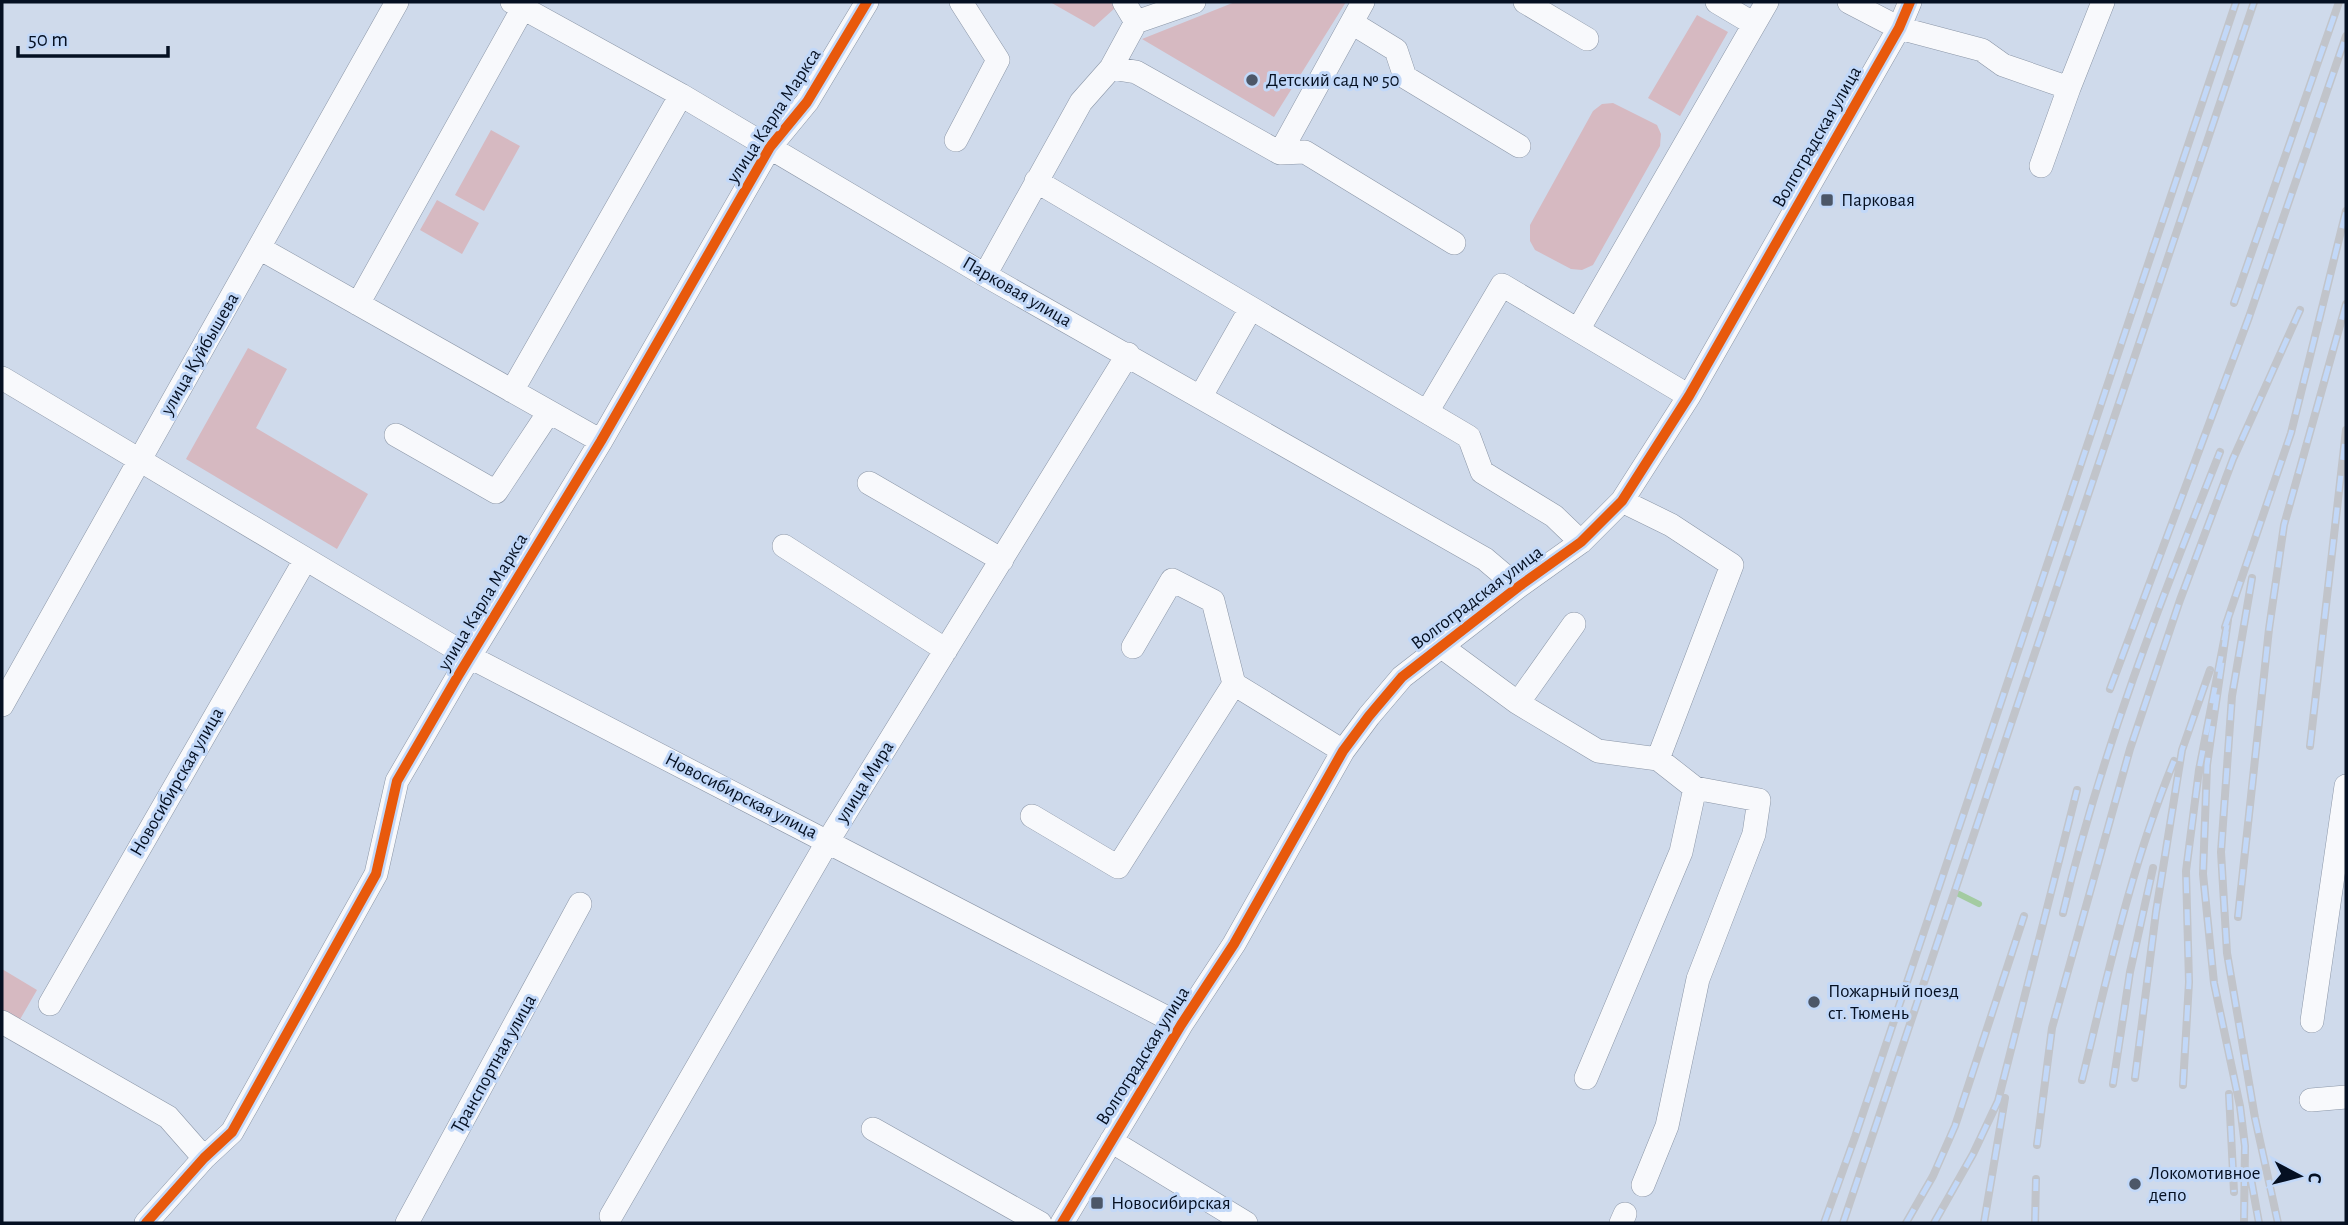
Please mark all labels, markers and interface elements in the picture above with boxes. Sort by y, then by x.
scale bar [18,14,168,58]
text: 50 m [28,29,68,50]
street label: улица Карла Маркса [723,45,825,188]
street label: Волгоградская улица [1769,63,1865,211]
place label: Детский сад № 50 [1266,71,1400,90]
marker: Детский сад № 50 [1244,72,1260,88]
place label: Парковая [1841,191,1915,210]
marker: Парковая [1819,192,1835,208]
street label: Парковая улица [959,253,1075,331]
street label: улица Куйбышева [157,289,243,419]
street label: улица Карла Маркса [434,530,532,675]
street label: Волгоградская улица [1408,542,1547,654]
street label: Новосибирская улица [127,704,227,860]
street label: улица Мира [832,738,898,827]
street label: Новосибирская улица [662,749,820,843]
place label: Пожарный поезд ст. Тюмень [1828,982,1959,1023]
street label: Волгоградская улица [1093,983,1193,1129]
street label: Транспортная улица [448,991,540,1136]
marker: Пожарный поезд ст. Тюмень [1806,994,1822,1010]
north arrow [2264,1141,2334,1211]
place label: Локомотивное депо [2149,1164,2260,1205]
text: С [2304,1172,2324,1184]
marker: Локомотивное депо [2127,1176,2143,1192]
place label: Новосибирская [1111,1194,1231,1213]
marker: Новосибирская [1089,1195,1105,1211]

